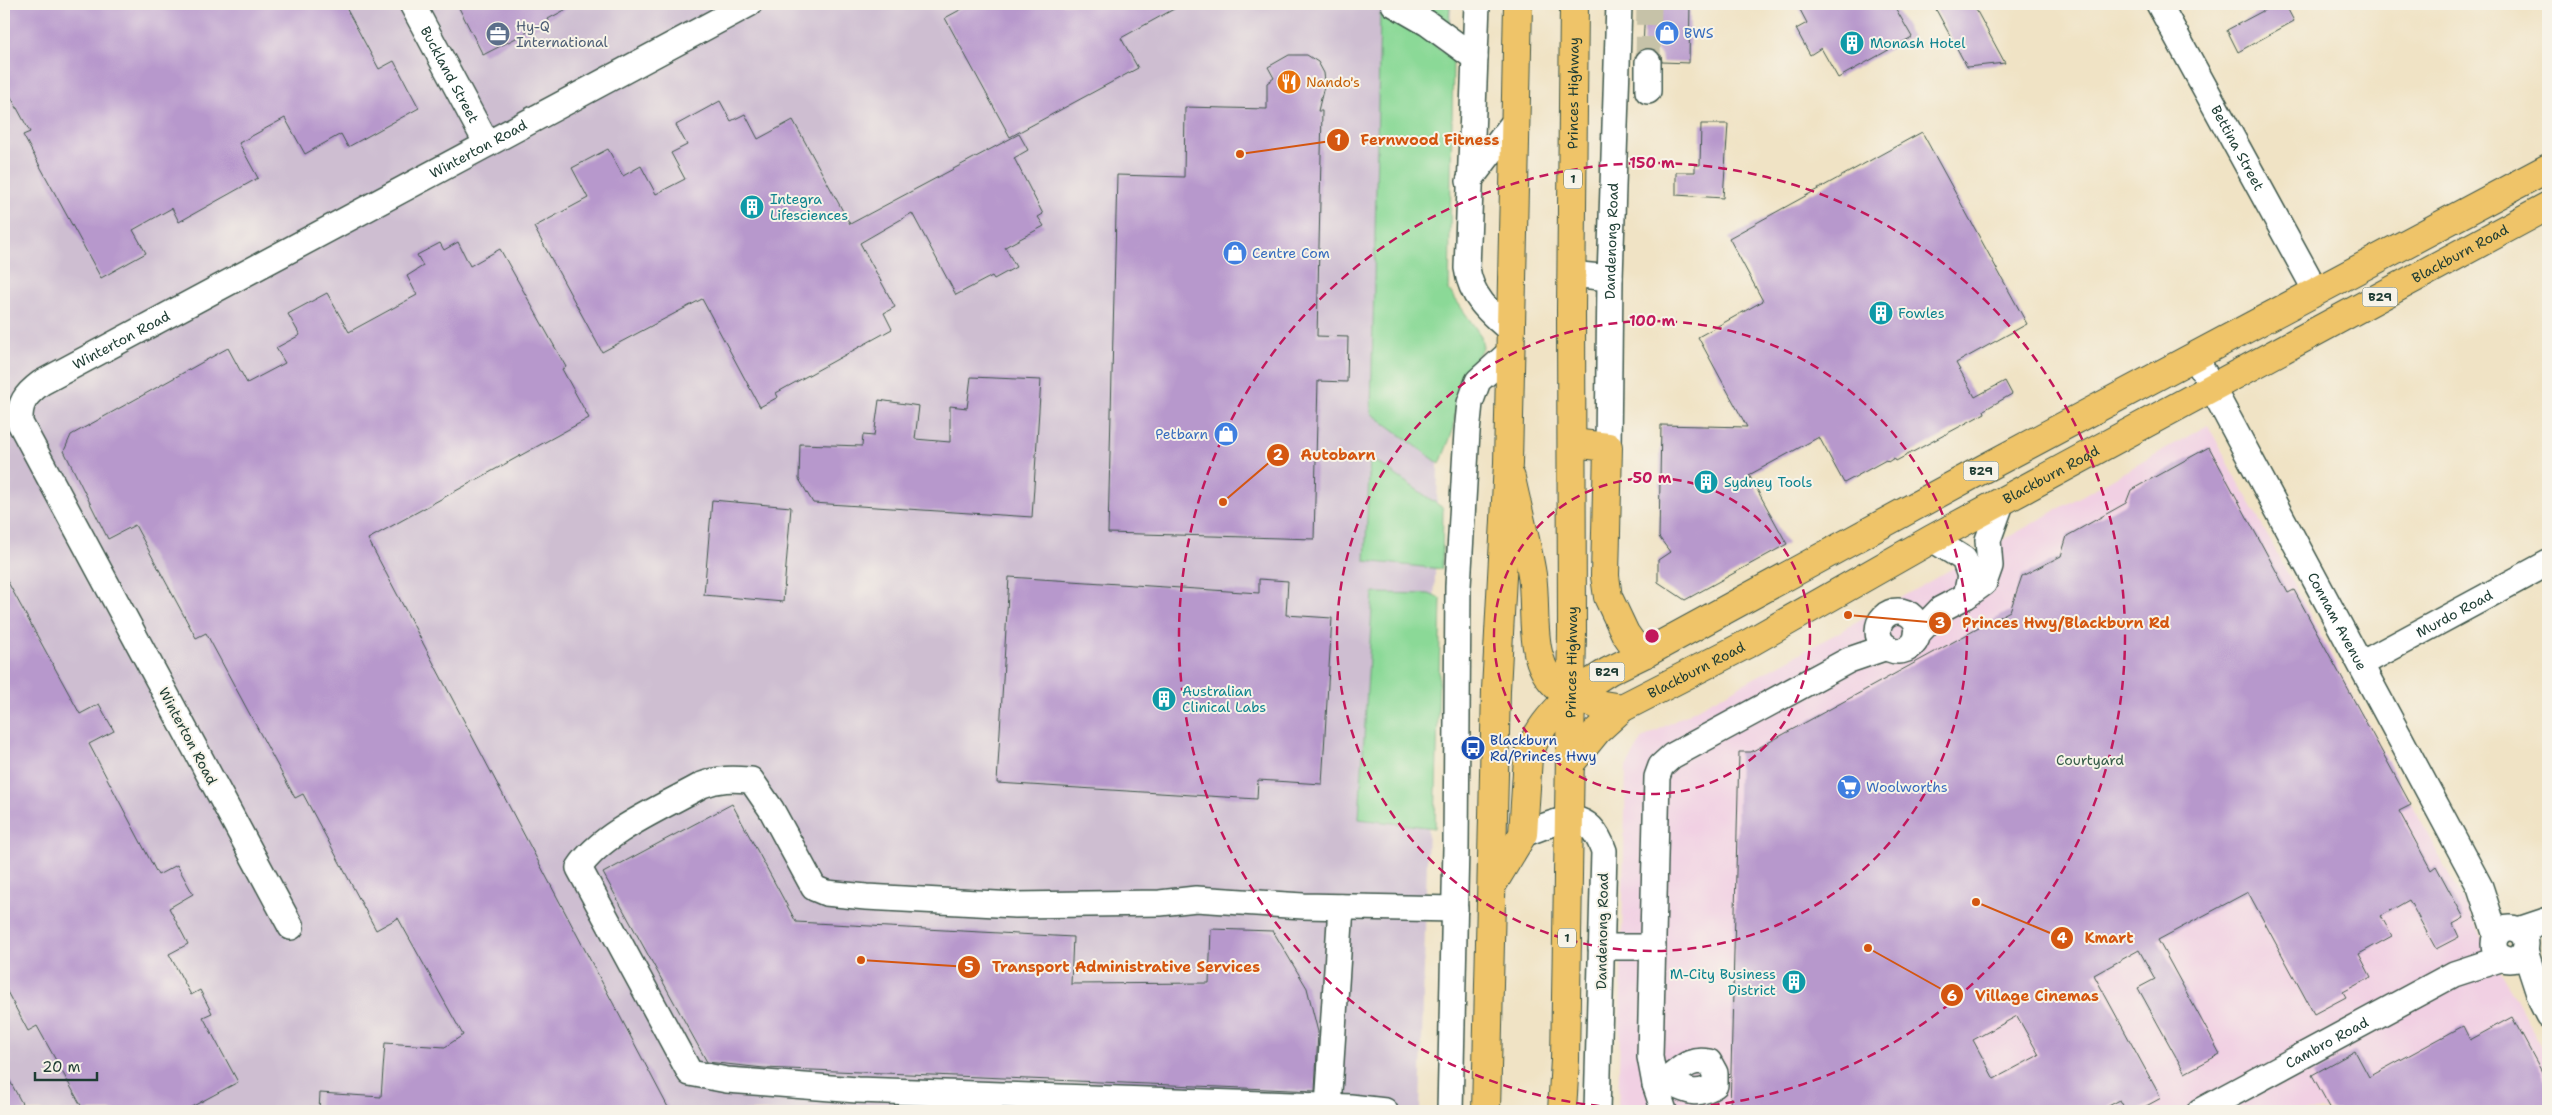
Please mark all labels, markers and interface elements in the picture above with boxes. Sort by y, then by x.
place label: Hy-Q International [516,17,609,51]
shop icon: BWS [1654,20,1680,46]
office icon: Hy-Q International [485,21,511,47]
street label: Buckland Street [417,23,483,126]
place label: BWS [1684,24,1714,42]
building icon: Monash Hotel [1839,30,1865,56]
place label: Monash Hotel [1870,34,1966,52]
street label: Princes Highway [1564,37,1583,149]
restaurant icon: Nando's [1276,69,1302,95]
place label: Nando's [1306,73,1360,91]
street label: Bettina Street [2207,102,2268,194]
street label: Winterton Road [426,115,530,182]
callout: Fernwood Fitness [1326,125,1510,155]
text: 1 [1335,130,1342,150]
text: Fernwood Fitness [1361,130,1500,150]
text: 150 m [1629,153,1675,173]
road number: 1 [1564,170,1582,188]
street label: Dandenong Road [1601,182,1622,300]
place label: Integra Lifesciences [770,190,848,224]
building icon: Integra Lifesciences [739,194,765,220]
street label: Blackburn Road [2409,220,2511,287]
shop icon: Centre Com [1222,240,1248,266]
place label: Centre Com [1252,244,1330,262]
road number: B29 [2362,288,2398,306]
building icon: Fowles [1868,300,1894,326]
place label: Fowles [1898,304,1945,322]
street label: Winterton Road [69,307,173,373]
text: 100 m [1629,311,1675,331]
shop icon: Petbarn [1213,421,1239,447]
place label: Petbarn [1155,425,1208,443]
callout: Autobarn [1266,440,1386,470]
street label: Blackburn Road [2000,441,2102,508]
text: 2 [1273,445,1284,465]
text: Autobarn [1301,445,1375,465]
road number: B29 [1964,462,1998,481]
text: 50 m [1633,468,1672,488]
building icon: Sydney Tools [1693,469,1719,495]
place label: Sydney Tools [1724,473,1813,491]
street label: Connam Avenue [2304,569,2371,673]
street label: Murdo Road [2413,586,2496,642]
street label: Princes Highway [1562,606,1581,718]
callout: Princes Hwy/Blackburn Rd [1927,608,2180,638]
text: 3 [1935,613,1945,633]
text: Princes Hwy/Blackburn Rd [1962,613,2170,633]
centre of rings [1643,627,1661,645]
street label: Blackburn Road [1644,638,1748,702]
road number: B29 [1590,662,1624,682]
place label: Australian Clinical Labs [1182,682,1266,716]
street label: Winterton Road [155,684,221,788]
building icon: Australian Clinical Labs [1151,686,1177,712]
place label: Blackburn Rd/Princes Hwy [1490,731,1596,765]
bus stop icon: Blackburn Rd/Princes Hwy [1460,735,1486,761]
park label: Courtyard [2056,751,2124,769]
supermarket icon: Woolworths [1836,774,1862,800]
place label: Woolworths [1866,778,1948,796]
street label: Dandenong Road [1592,872,1612,989]
callout: Kmart [2049,923,2144,953]
road number: 1 [1558,928,1576,948]
text: 4 [2057,928,2068,948]
text: Kmart [2084,928,2134,948]
callout: Transport Administrative Services [957,952,1270,982]
text: 5 [964,957,974,977]
text: Transport Administrative Services [992,957,1260,977]
place label: M-City Business District [1670,965,1776,999]
building icon: M-City Business District [1781,969,1807,995]
callout: Village Cinemas [1940,980,2109,1010]
text: 6 [1947,986,1957,1006]
text: Village Cinemas [1975,986,2099,1006]
street label: Cambro Road [2282,1013,2371,1072]
scale bar [35,1050,98,1082]
text: 20 m [42,1057,81,1077]

